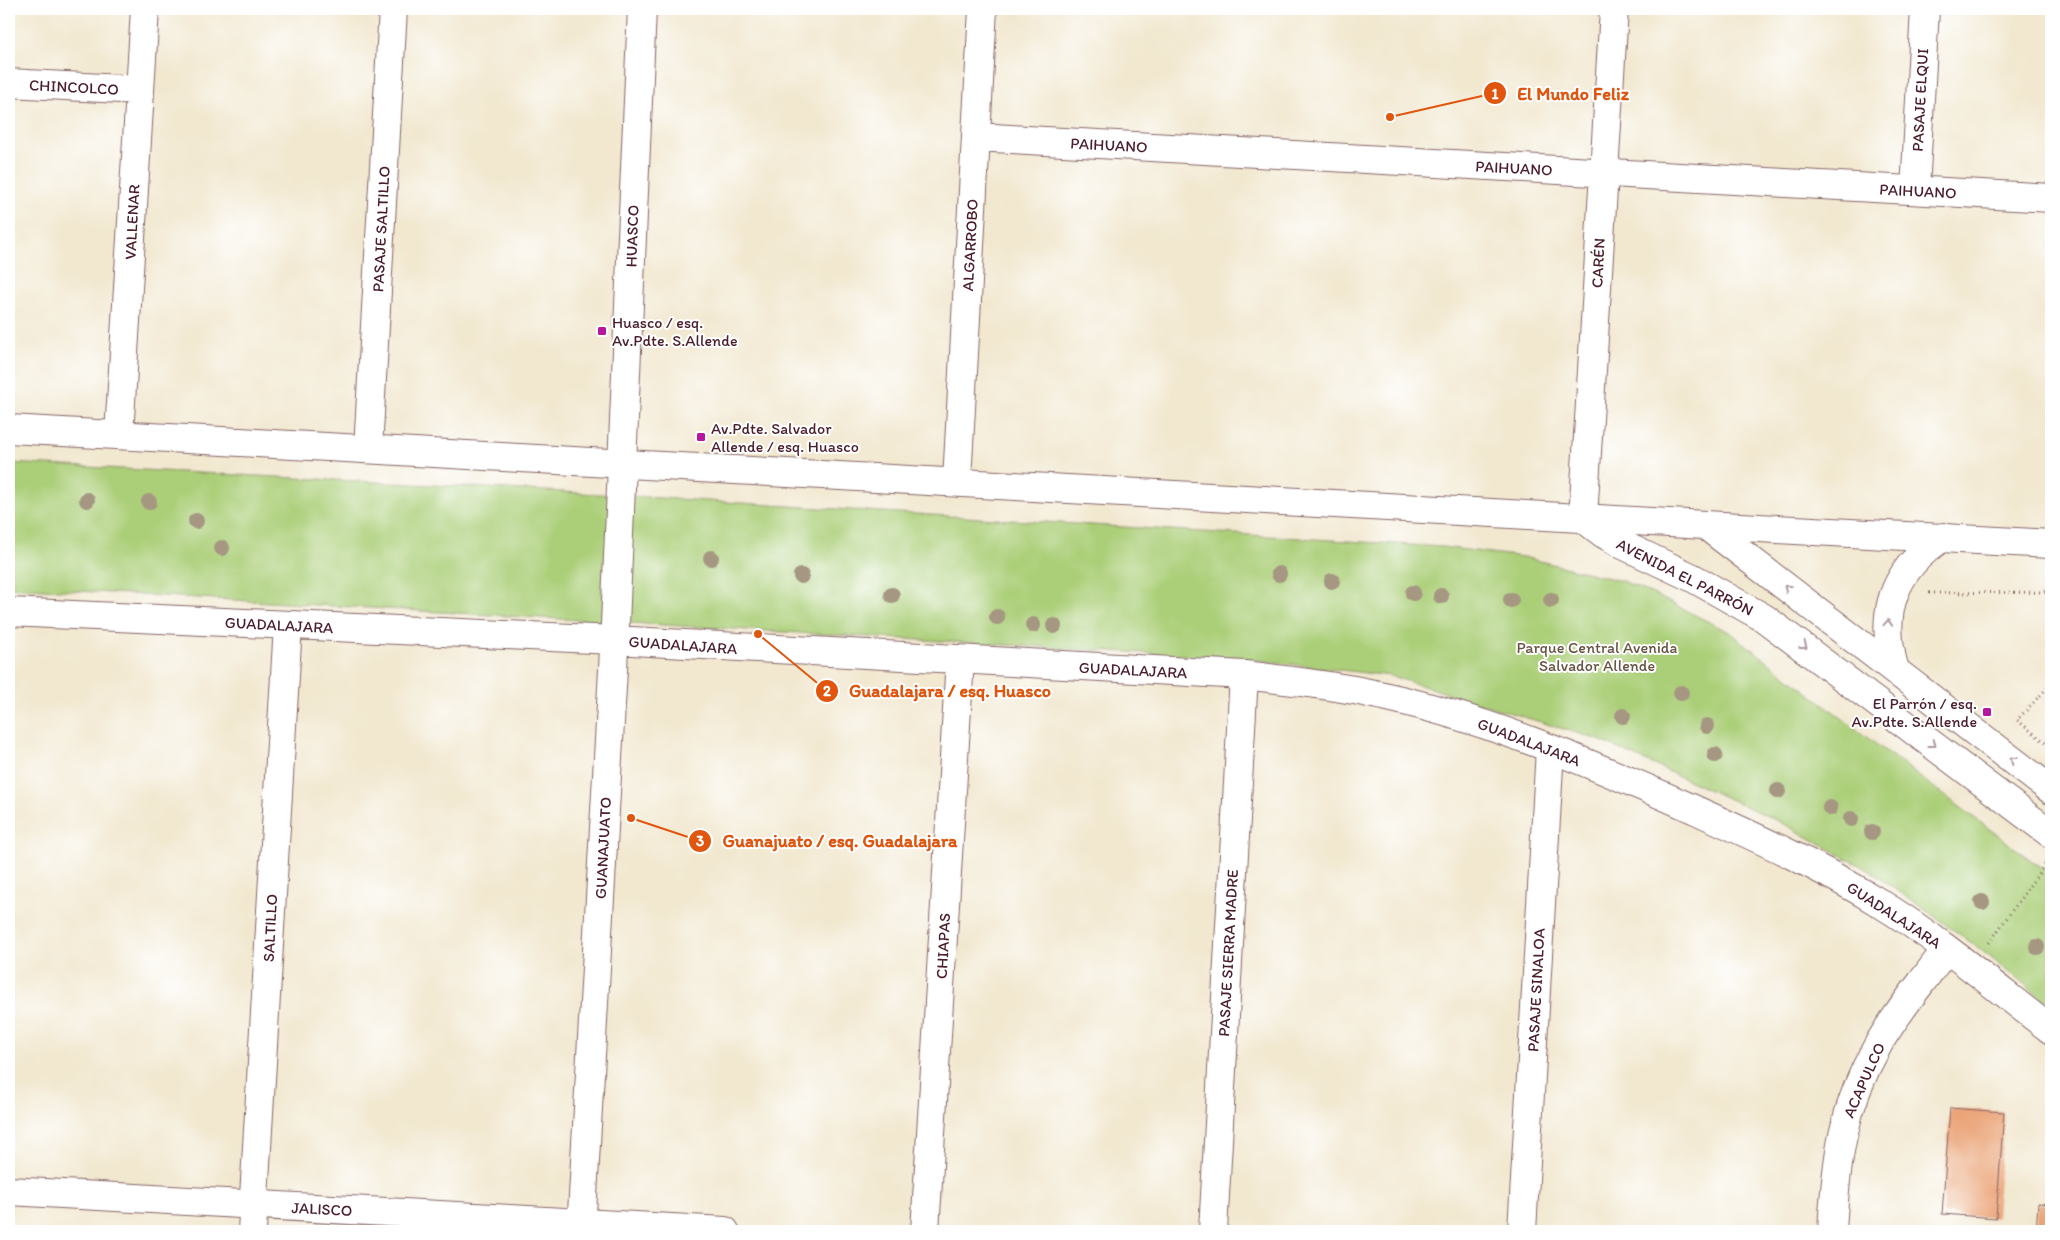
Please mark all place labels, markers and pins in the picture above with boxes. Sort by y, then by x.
callout: El Mundo Feliz [1482,77,1639,110]
place label: Huasco / esq. Av.Pdte. S.Allende [612,313,738,350]
marker: Huasco / esq. Av.Pdte. S.Allende [596,325,608,337]
place label: Av.Pdte. Salvador Allende / esq. Huasco [711,419,859,456]
marker: Av.Pdte. Salvador Allende / esq. Huasco [695,431,707,443]
callout: Guadalajara / esq. Huasco [814,674,1060,707]
place label: El Parrón / esq. Av.Pdte. S.Allende [1851,694,1977,731]
marker: El Parrón / esq. Av.Pdte. S.Allende [1981,706,1993,718]
callout: Guanajuato / esq. Guadalajara [688,824,968,857]

